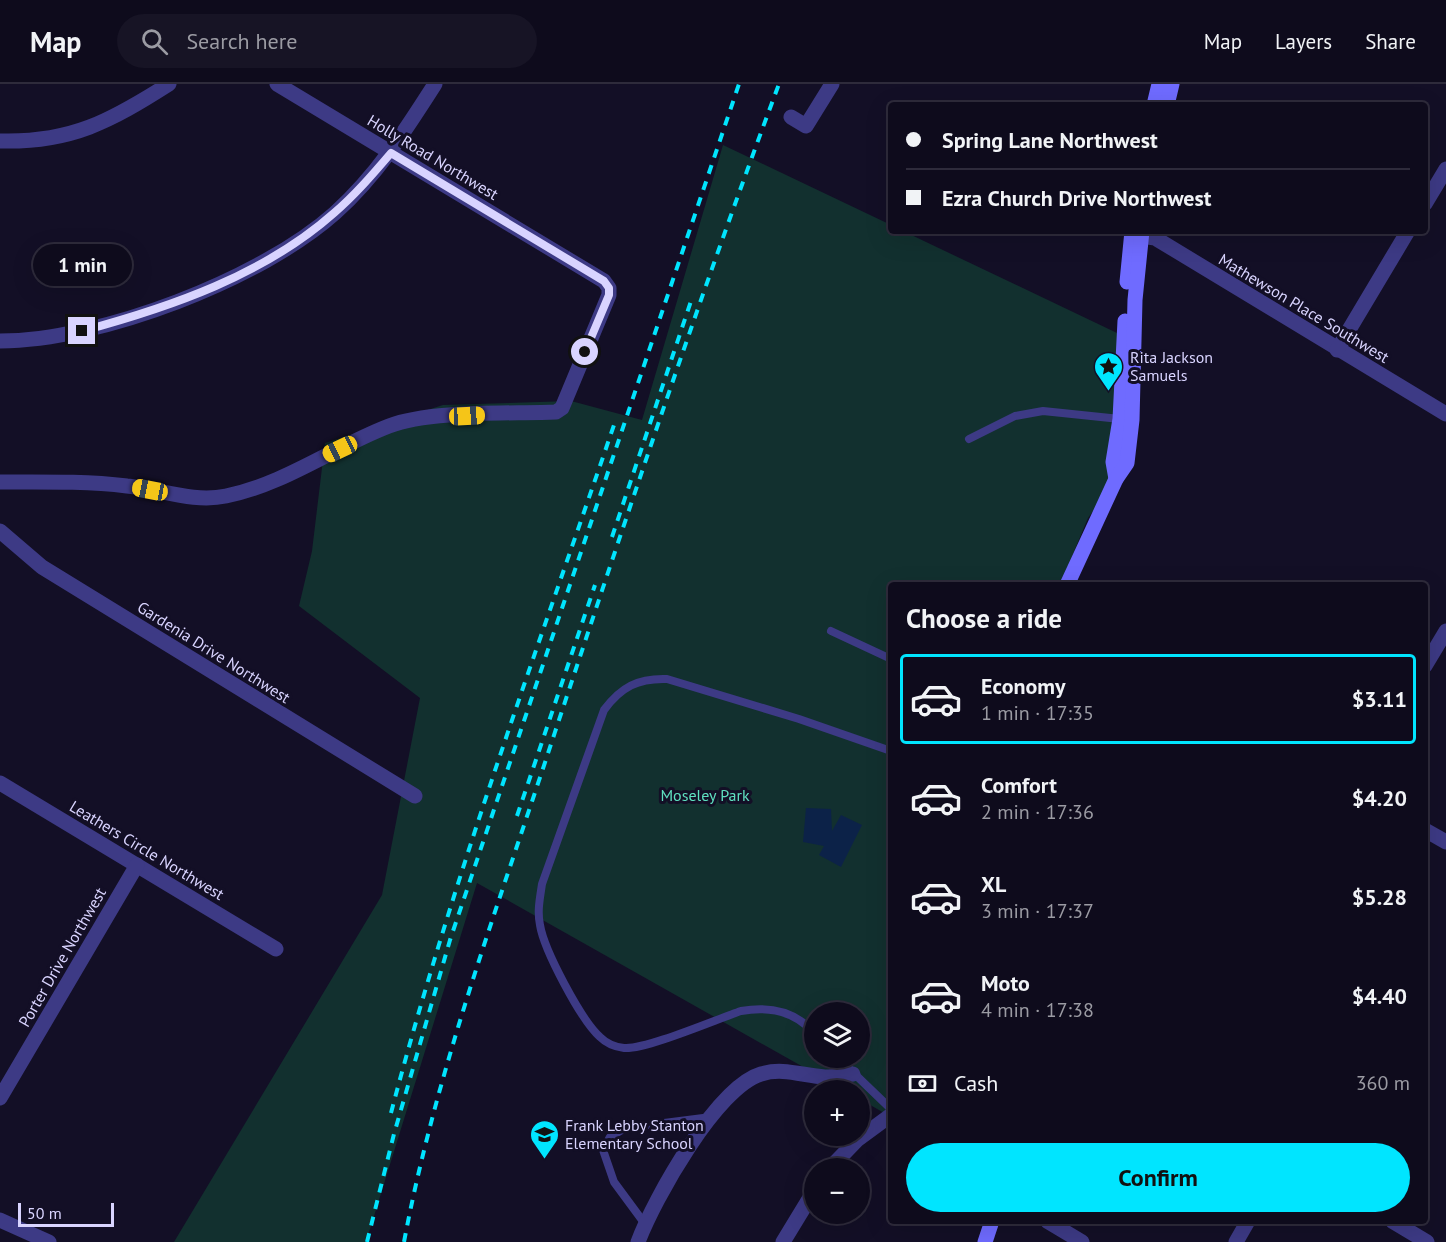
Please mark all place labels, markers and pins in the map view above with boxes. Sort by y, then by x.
place label: Rita Jackson Samuels [1130,347,1213,385]
place icon: Rita Jackson Samuels [1093,350,1125,392]
place label: Frank Lebby Stanton Elementary School [565,1115,704,1153]
school or university icon: Frank Lebby Stanton Elementary School [528,1118,560,1160]

